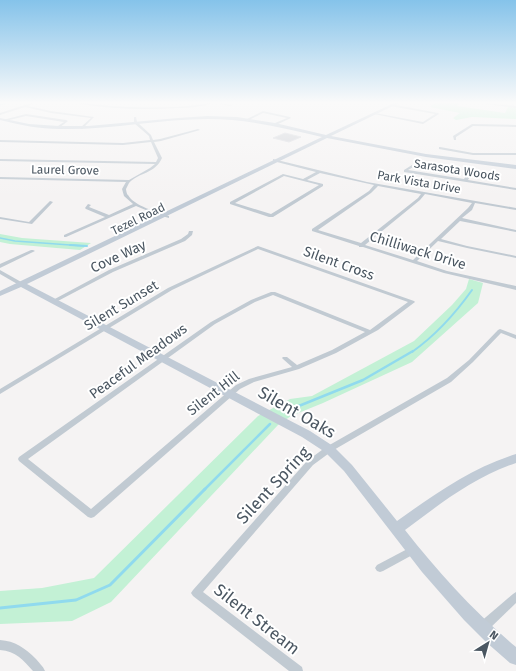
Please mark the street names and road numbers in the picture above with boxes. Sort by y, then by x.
street label: Sarasota Woods [413,156,501,184]
street label: Laurel Grove [31,162,99,178]
street label: Park Vista Drive [376,168,462,196]
street label: Tezel Road [109,200,167,238]
street label: Chilliwack Drive [368,228,468,273]
street label: Cove Way [88,236,149,277]
street label: Silent Cross [301,243,377,284]
street label: Silent Sunset [81,276,162,334]
street label: Peaceful Meadows [86,320,191,403]
street label: Silent Hill [184,368,243,419]
street label: Silent Oaks [254,382,339,443]
street label: Silent Spring [232,442,315,528]
street label: Silent Stream [210,579,304,659]

